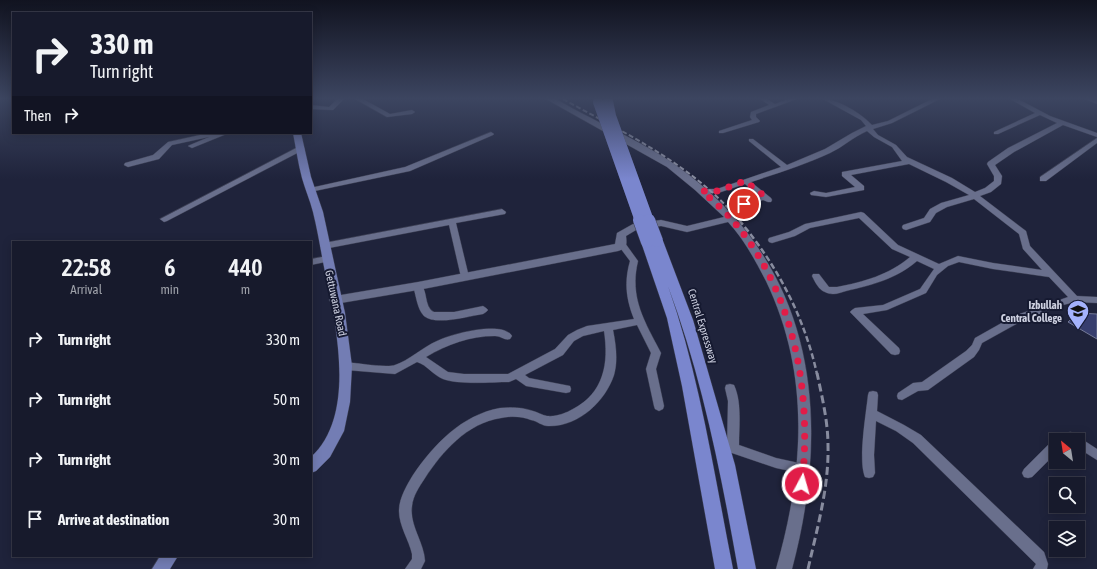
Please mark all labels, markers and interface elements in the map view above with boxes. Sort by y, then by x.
icon: right [24,28,76,80]
text: 330 m [90,28,153,60]
text: Turn right [90,61,153,82]
icon: right [60,104,82,126]
text: Then [24,107,52,124]
pin [727,187,761,221]
icon: arrive [733,193,755,215]
text: 22:58 [62,254,111,281]
text: 6 [164,254,175,281]
text: 440 [229,254,262,281]
street label: Gettuwana Road [323,269,349,337]
text: Arrival [70,282,102,297]
text: min [160,282,179,297]
text: m [241,282,250,297]
street label: Central Expressway [686,287,720,365]
school or university icon: Izbullah Central College [1065,298,1091,331]
place label: Izbullah Central College [1001,299,1062,324]
icon: right [24,328,46,350]
text: Turn right [58,331,111,348]
text: 330 m [266,331,300,348]
icon: right [24,388,46,410]
text: Turn right [58,391,111,408]
text: 50 m [273,391,300,408]
north arrow [1049,433,1085,469]
map controls [1049,433,1085,557]
icon: right [24,448,46,470]
text: Turn right [58,451,111,468]
text: 30 m [273,451,300,468]
position arrow [781,463,823,505]
button: search [1049,477,1085,513]
icon: arrive [24,508,46,530]
text: Arrive at destination [58,511,169,528]
text: 30 m [273,511,300,528]
button: layers [1049,521,1085,557]

